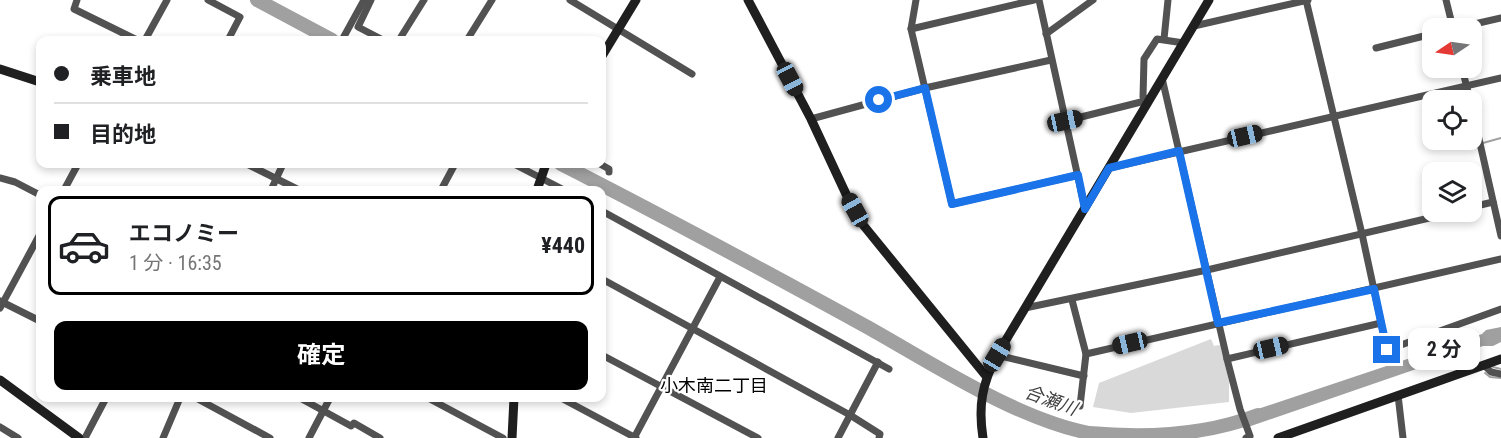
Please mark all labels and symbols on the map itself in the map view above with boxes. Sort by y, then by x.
north arrow [1422,18,1482,78]
car [774,59,806,99]
route start [865,86,892,113]
car [1046,108,1084,134]
car [1225,123,1265,149]
car [838,190,872,230]
callout: 2 分 [1408,329,1480,371]
car [1110,330,1150,356]
car [980,335,1014,375]
car [1251,335,1291,361]
route end [1373,336,1400,363]
district label: 小木南二丁目 [660,375,768,396]
water label: 合瀬川 [1022,381,1082,420]

